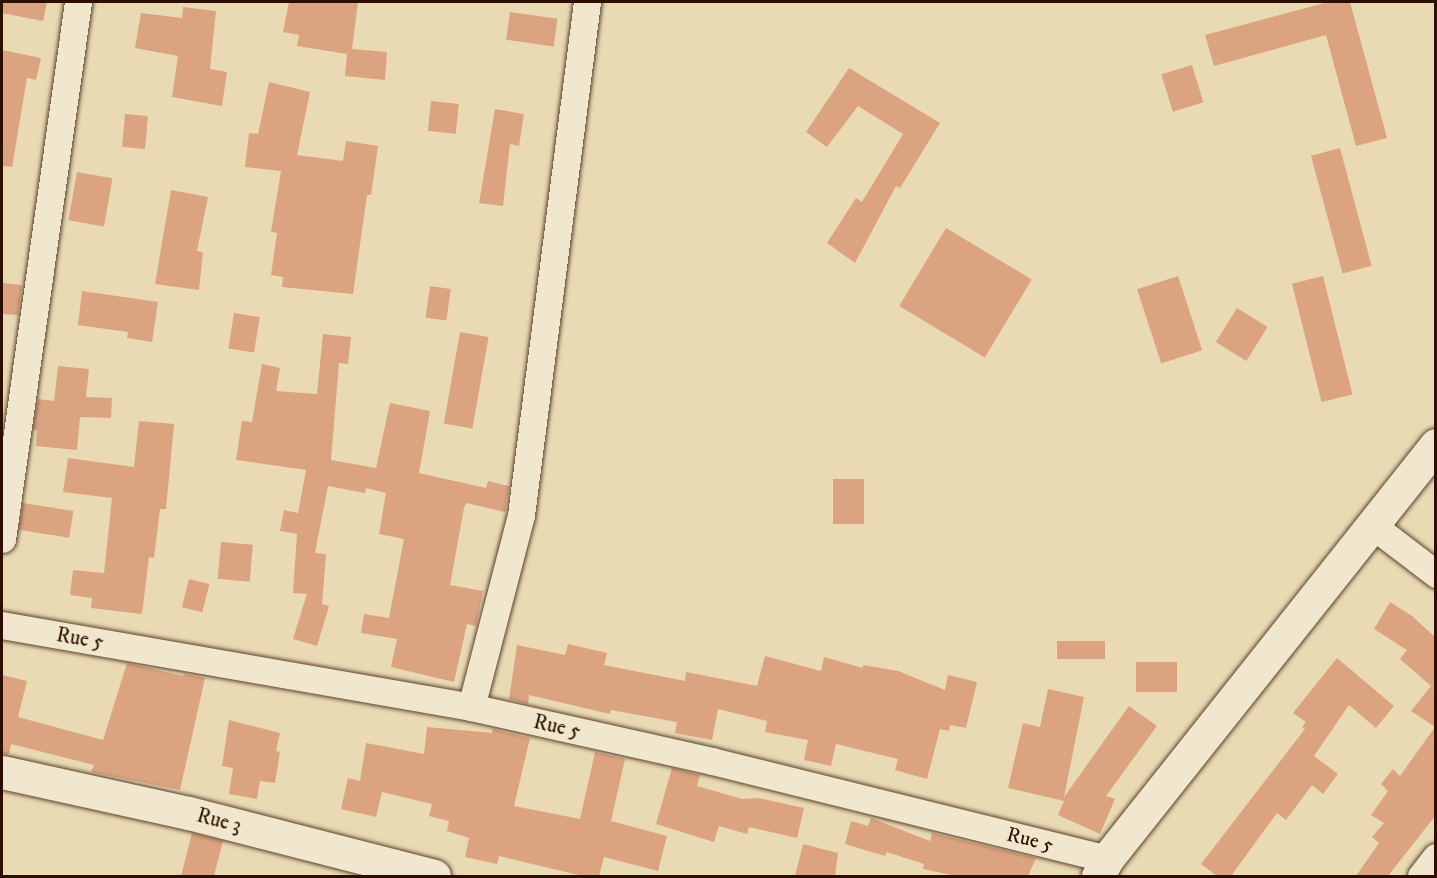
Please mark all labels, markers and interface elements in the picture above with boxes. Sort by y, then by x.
street label: Rue 5 [54,622,106,656]
street label: Rue 5 [531,709,583,745]
street label: Rue 3 [194,803,244,839]
street label: Rue 5 [1004,822,1056,858]

